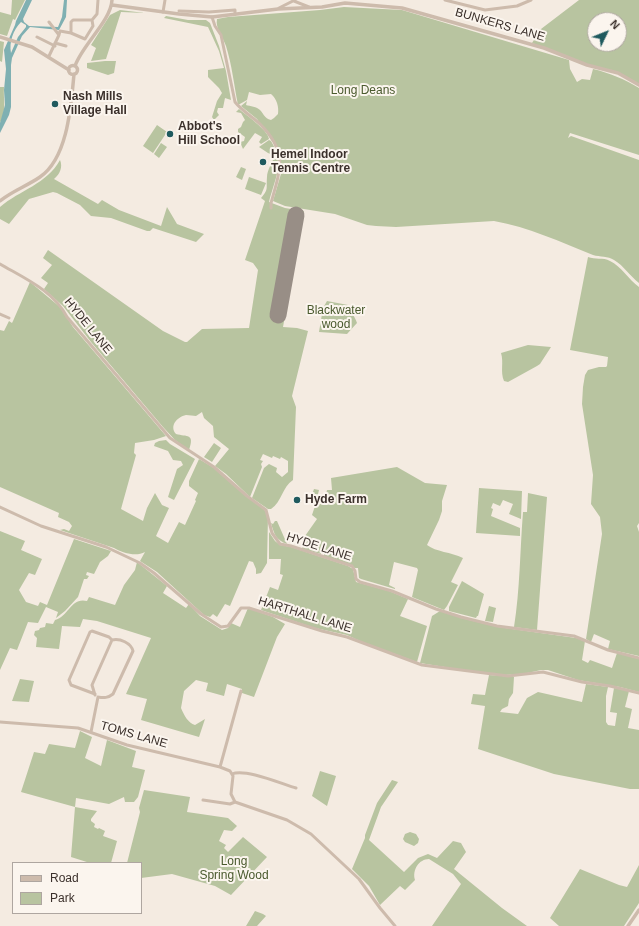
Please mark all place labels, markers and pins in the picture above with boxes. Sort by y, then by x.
place label: Nash Mills Village Hall [63,90,127,118]
marker: Nash Mills Village Hall [50,99,60,109]
place label: Abbot's Hill School [178,120,240,148]
marker: Abbot's Hill School [165,129,175,139]
place label: Hemel Indoor Tennis Centre [271,148,350,176]
marker: Hemel Indoor Tennis Centre [258,157,268,167]
place label: Hyde Farm [305,493,367,507]
marker: Hyde Farm [292,495,302,505]

